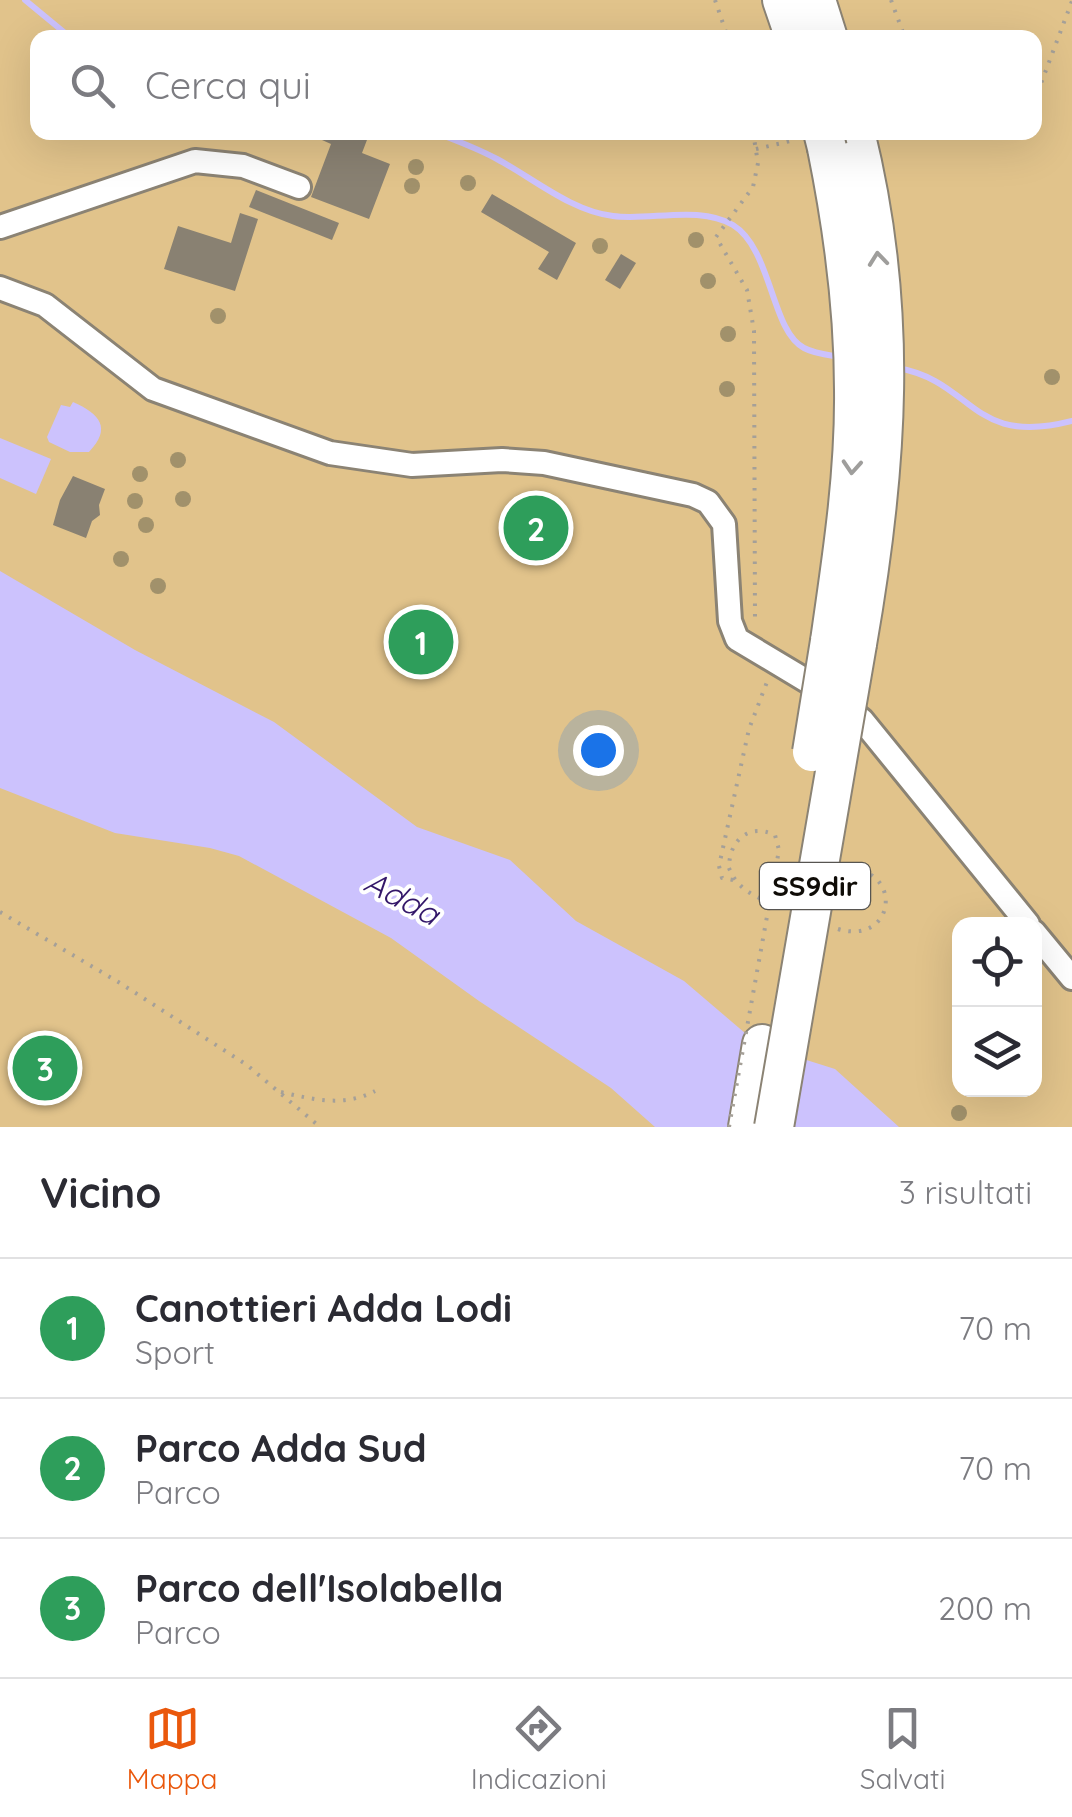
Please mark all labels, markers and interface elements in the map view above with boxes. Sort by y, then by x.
search box [30,30,1042,140]
icon: search [65,58,120,113]
text: Cerca qui [145,61,311,109]
one-way arrow [868,251,889,267]
one-way arrow [841,460,863,476]
pin: 2 [504,490,568,566]
pin: 1 [388,604,454,680]
your location [573,725,624,776]
water label: Adda [358,861,448,934]
road number: SS9dir [760,863,870,909]
map controls [952,917,1042,1097]
button: locate [952,917,1042,1007]
button: layers [952,1007,1042,1097]
pin: 3 [12,1030,78,1106]
text: Vicino [40,1166,161,1219]
text: 3 risultati [899,1172,1032,1212]
text: Canottieri Adda Lodi [135,1284,512,1332]
text: 1 [66,1308,79,1348]
text: 70 m [959,1308,1032,1348]
text: Sport [135,1332,215,1372]
text: Parco Adda Sud [135,1424,427,1472]
text: 2 [63,1448,82,1488]
text: 70 m [959,1448,1032,1488]
text: Parco [135,1472,221,1512]
text: Parco dell'Isolabella [135,1564,504,1612]
text: 3 [64,1588,81,1628]
text: 200 m [938,1588,1032,1628]
text: Parco [135,1612,221,1652]
tab: Mappa [127,1701,218,1796]
tab: Indicazioni [471,1701,607,1796]
tab: Salvati [860,1701,945,1796]

